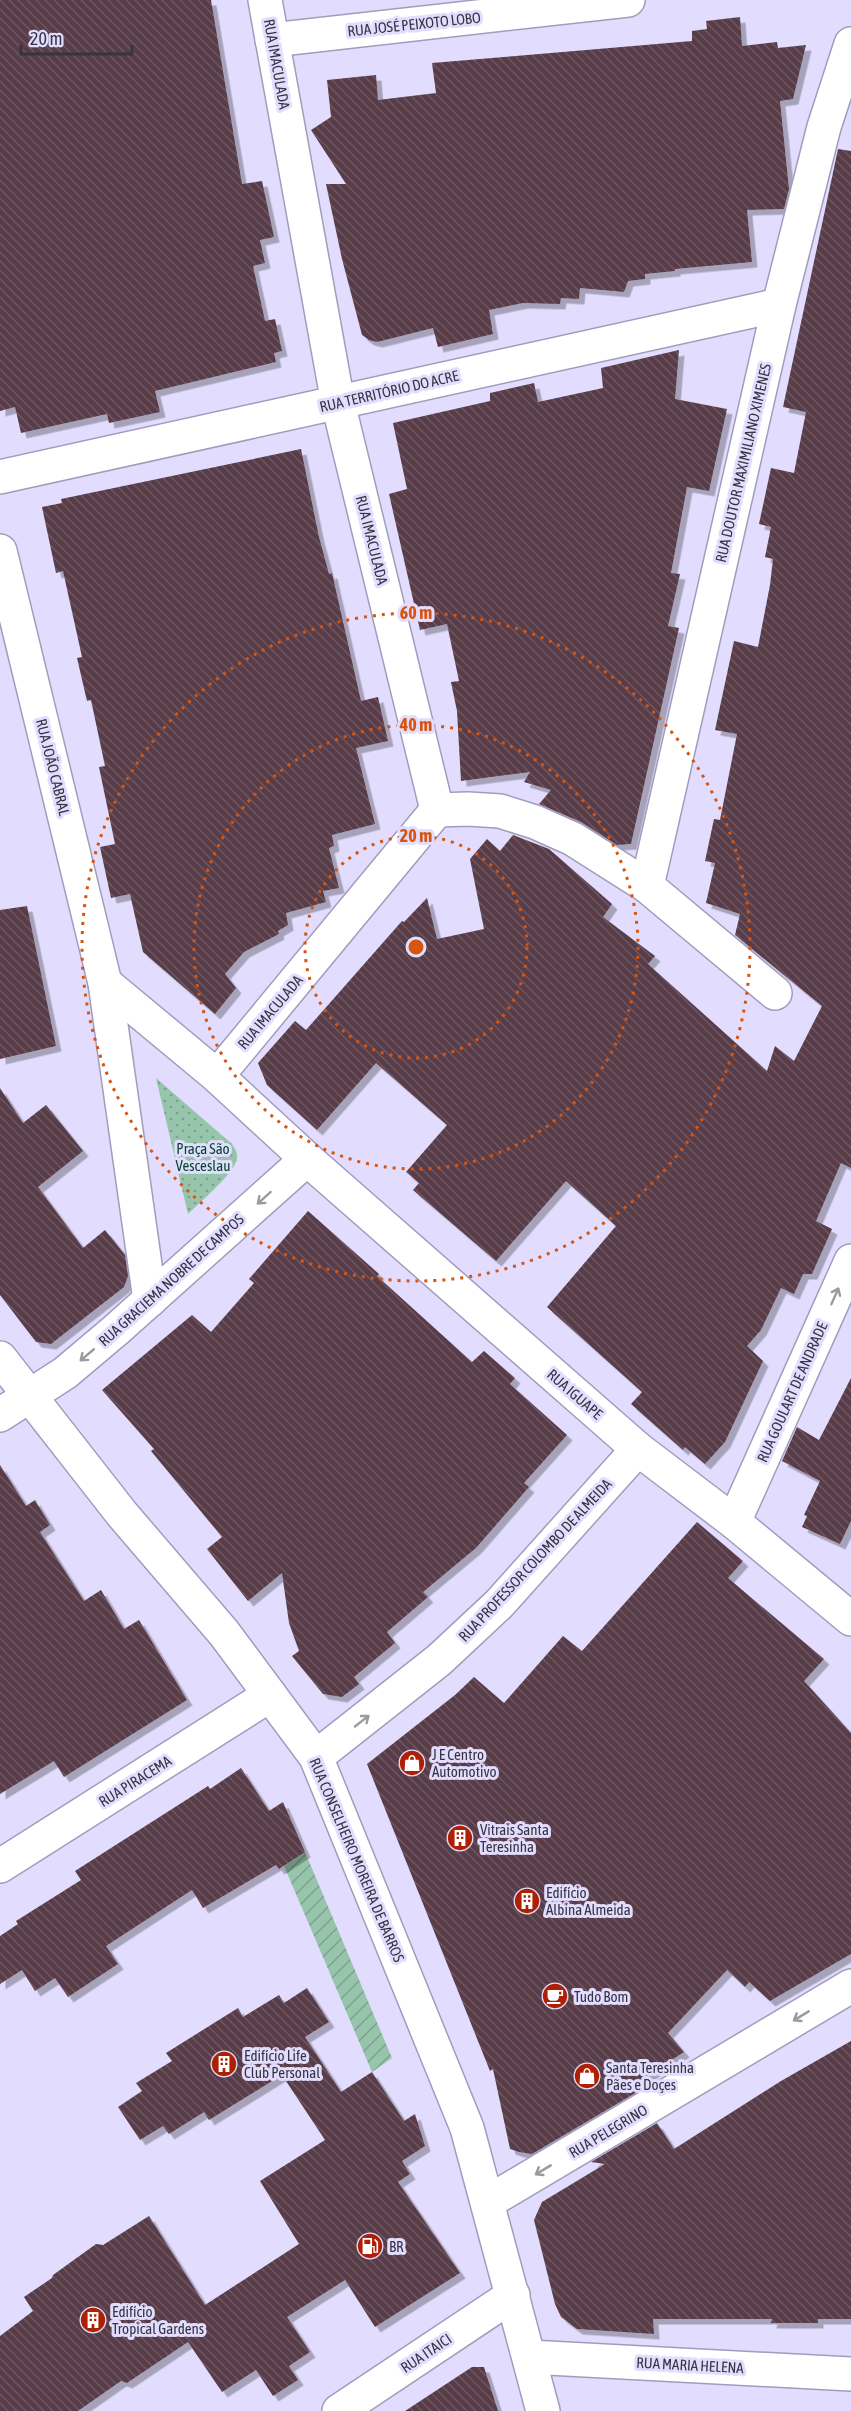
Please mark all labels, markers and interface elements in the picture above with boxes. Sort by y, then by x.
street label: RUA JOSÉ PEIXOTO LOBO [347,9,482,39]
street label: RUA IMACULADA [261,17,293,111]
scale bar [21,18,132,56]
text: 20 m [30,28,62,49]
street label: RUA DOUTOR MAXIMILIANO XIMENES [712,362,774,564]
street label: RUA TERRITÓRIO DO ACRE [318,367,461,415]
street label: RUA IMACULADA [353,494,391,587]
text: 60 m [400,602,432,623]
text: 40 m [399,714,432,735]
street label: RUA JOÃO CABRAL [33,717,73,817]
text: 20 m [400,825,432,846]
centre of rings [406,937,426,957]
street label: RUA IMACULADA [234,971,306,1053]
park label: Praça São Vesceslau [176,1140,230,1174]
one-way arrow [257,1191,272,1205]
street label: RUA GRACIEMA NOBRE DE CAMPOS [95,1210,247,1350]
one-way arrow [830,1288,841,1306]
street label: RUA GOULART DE ANDRADE [753,1319,831,1465]
one-way arrow [79,1349,95,1362]
street label: RUA IGUAPE [544,1365,606,1423]
street label: RUA PROFESSOR COLOMBO DE ALMEIDA [455,1475,615,1645]
one-way arrow [353,1714,369,1727]
place label: J E Centro Automotivo [432,1746,497,1780]
shop icon: J E Centro Automotivo [397,1748,427,1778]
street label: RUA PIRACEMA [96,1752,175,1810]
street label: RUA CONSELHEIRO MOREIRA DE BARROS [306,1755,408,1965]
place label: Vitrais Santa Teresinha [480,1821,549,1855]
building icon: Vitrais Santa Teresinha [445,1823,475,1853]
place label: Edifício Albina Almeida [546,1884,631,1918]
building icon: Edifício Albina Almeida [512,1886,542,1916]
cafe icon: Tudo Bom [540,1981,570,2011]
place label: Tudo Bom [574,1988,628,2005]
one-way arrow [793,2010,810,2022]
place label: Edifício Life Club Personal [244,2047,320,2081]
building icon: Edifício Life Club Personal [209,2049,239,2079]
place label: Santa Teresinha Pães e Doçes [606,2059,694,2093]
shop icon: Santa Teresinha Pães e Doçes [572,2061,602,2091]
street label: RUA PELEGRINO [566,2101,651,2161]
one-way arrow [535,2164,552,2176]
fuel station icon: BR [355,2231,385,2261]
place label: BR [389,2238,404,2255]
place label: Edifício Tropical Gardens [112,2303,204,2337]
building icon: Edifício Tropical Gardens [78,2305,108,2335]
street label: RUA ITAICI [397,2330,455,2376]
street label: RUA MARIA HELENA [636,2354,745,2376]

